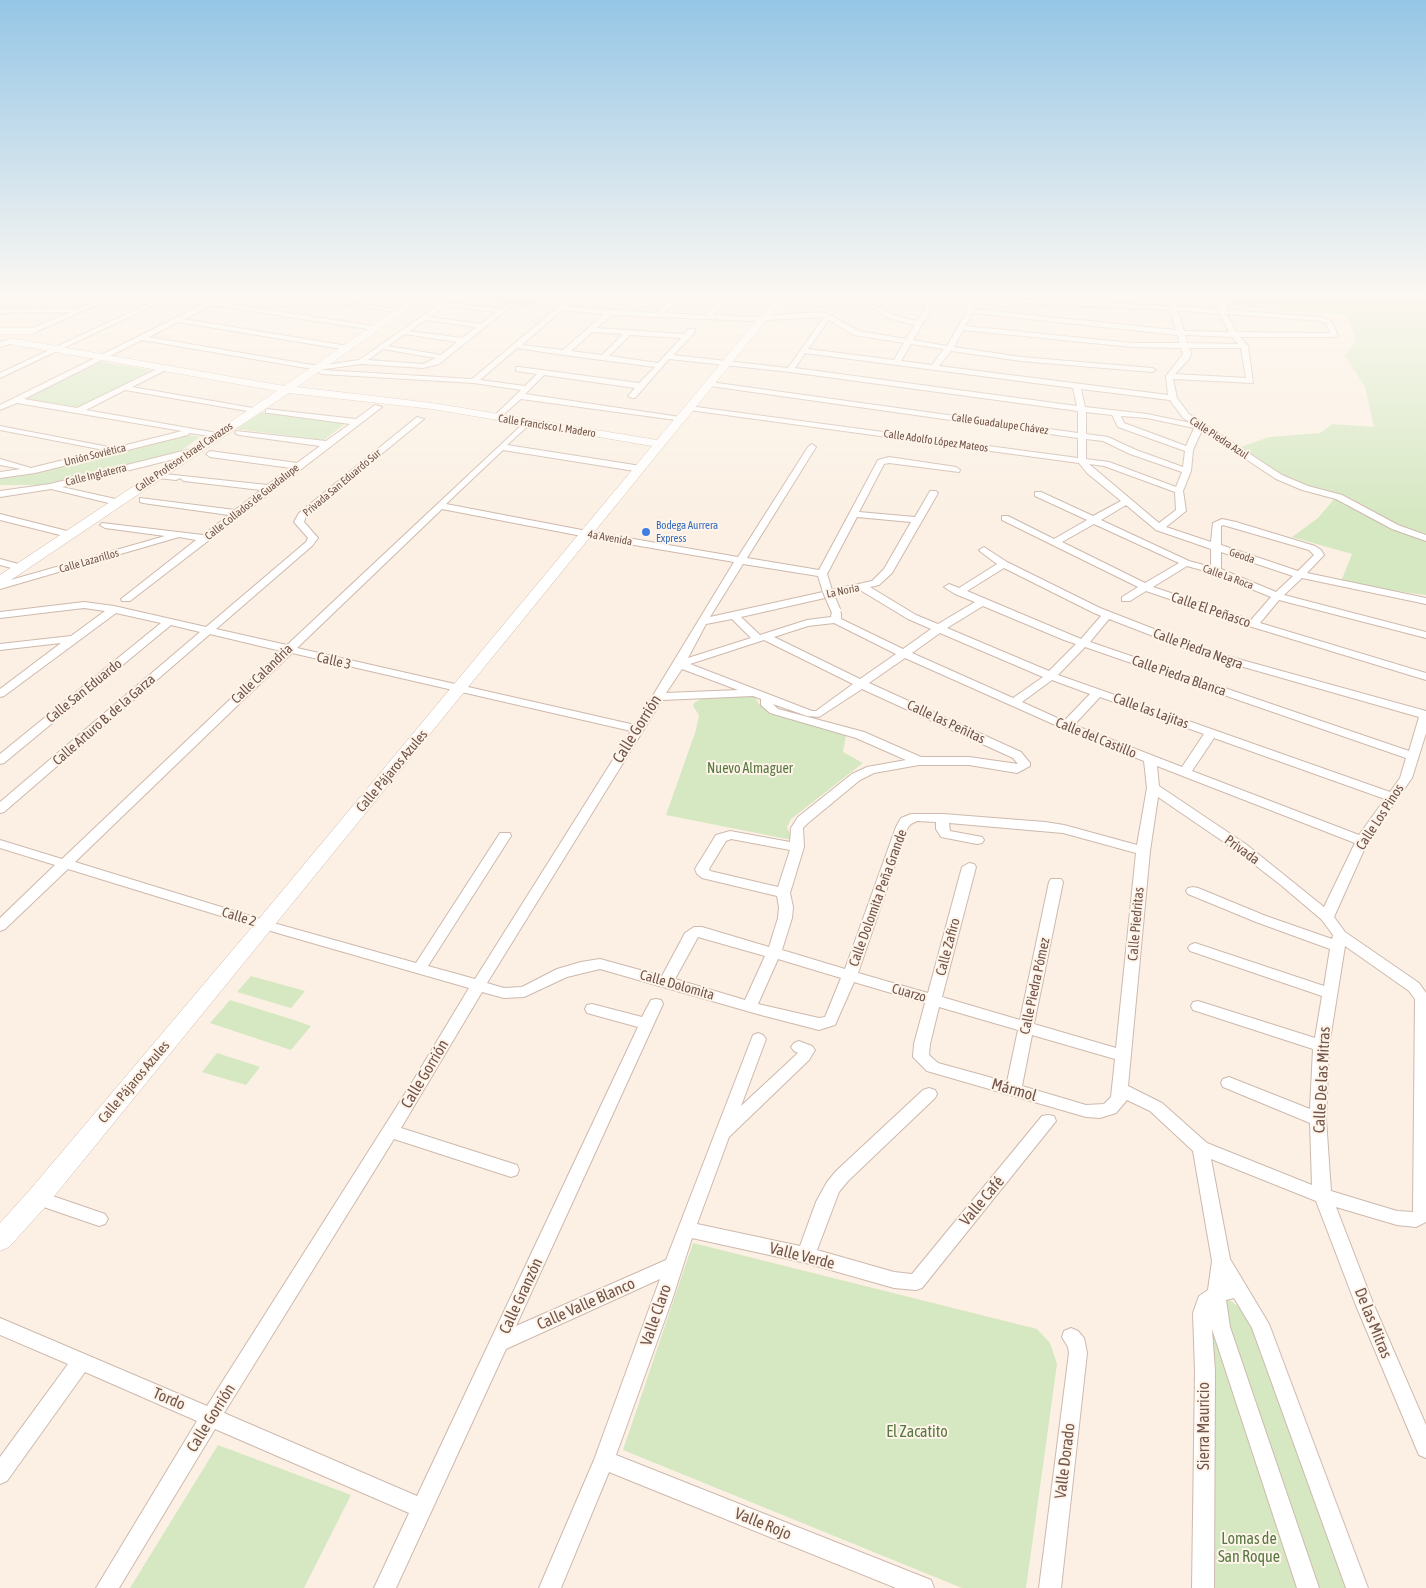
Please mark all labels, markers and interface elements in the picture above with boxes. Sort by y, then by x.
street label: Calle Guadalupe Chávez [951,411,1049,437]
street label: Calle Francisco I. Madero [497,412,597,440]
street label: Calle Piedra Azul [1187,414,1251,462]
street label: Calle Profesor Israel Cavazos [133,419,235,495]
street label: Calle Adolfo López Mateos [883,427,989,455]
street label: Unión Soviética [63,441,127,469]
street label: Privada San Eduardo Sur [300,447,384,519]
street label: Calle Inglaterra [64,461,128,489]
street label: Calle Collados de Guadalupe [202,461,302,543]
place label: Bodega Aurrera Express [656,519,718,545]
marker: Bodega Aurrera Express [640,526,652,538]
street label: 4a Avenida [587,528,633,548]
street label: Calle Lazarillos [58,546,120,576]
street label: Geoda [1227,546,1257,566]
street label: Calle La Roca [1201,562,1255,592]
street label: La Noria [825,581,861,601]
street label: Calle El Peñasco [1169,589,1253,631]
street label: Calle Piedra Negra [1151,625,1245,673]
street label: Calle Calandria [228,641,296,707]
street label: Calle 3 [315,649,353,673]
street label: Calle Piedra Blanca [1130,652,1228,700]
street label: Calle San Eduardo [43,655,125,727]
street label: Calle Arturo B. de la Garza [49,671,159,769]
street label: Calle las Lajitas [1111,690,1191,732]
street label: Calle Gorrión [609,691,665,767]
street label: Calle las Peñitas [904,697,988,747]
street label: Calle del Castillo [1053,714,1139,762]
street label: Calle Pájaros Azules [353,726,431,816]
park label: Nuevo Almaguer [707,761,793,777]
street label: Calle Los Pinos [1352,781,1408,853]
street label: Calle Dolomita Peña Grande [845,827,911,969]
street label: Privada [1221,832,1263,868]
street label: Calle Piedritas [1124,886,1148,962]
street label: Calle 2 [220,904,258,930]
street label: Calle Zafiro [932,916,964,978]
street label: Calle Piedra Pómez [1017,936,1053,1036]
street label: Calle Dolomita [638,966,716,1004]
street label: Cuarzo [890,980,928,1006]
street label: Calle De las Mitras [1310,1026,1334,1134]
street label: Calle Gorrión [397,1036,453,1112]
street label: Calle Pájaros Azules [95,1037,173,1127]
street label: Mármol [989,1074,1039,1106]
street label: Valle Café [956,1172,1008,1230]
street label: Valle Verde [767,1239,837,1273]
street label: Calle Granzón [495,1255,547,1337]
street label: Calle Valle Blanco [534,1274,638,1334]
street label: Valle Claro [637,1282,675,1348]
street label: De las Mitras [1350,1285,1396,1361]
street label: Calle Gorrión [183,1380,239,1456]
street label: Sierra Mauricio [1194,1382,1214,1470]
street label: Tordo [150,1384,188,1414]
park label: El Zacatito [886,1422,948,1442]
street label: Valle Dorado [1051,1422,1079,1500]
street label: Valle Rojo [732,1504,794,1544]
park label: Lomas de San Roque [1218,1529,1280,1567]

